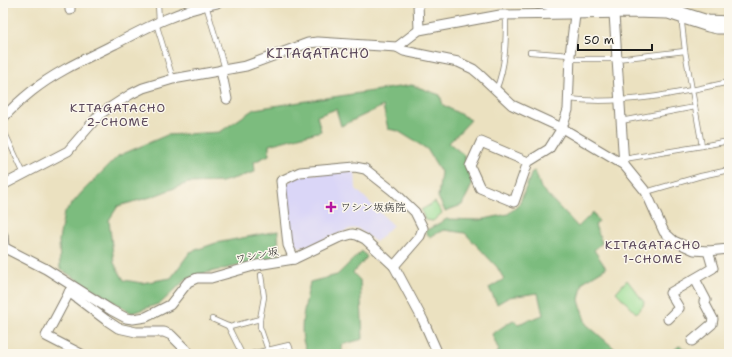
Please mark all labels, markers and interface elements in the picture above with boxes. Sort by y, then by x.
scale bar [578,26,652,52]
text: 50 m [584,32,614,48]
district label: KITAGATACHO [266,45,370,62]
district label: KITAGATACHO 2-CHOME [70,100,166,130]
place label: ワシン坂病院 [340,200,406,215]
marker: ワシン坂病院 [325,201,337,213]
district label: KITAGATACHO 1-CHOME [605,237,701,267]
street label: ワシン坂 [234,244,280,267]

